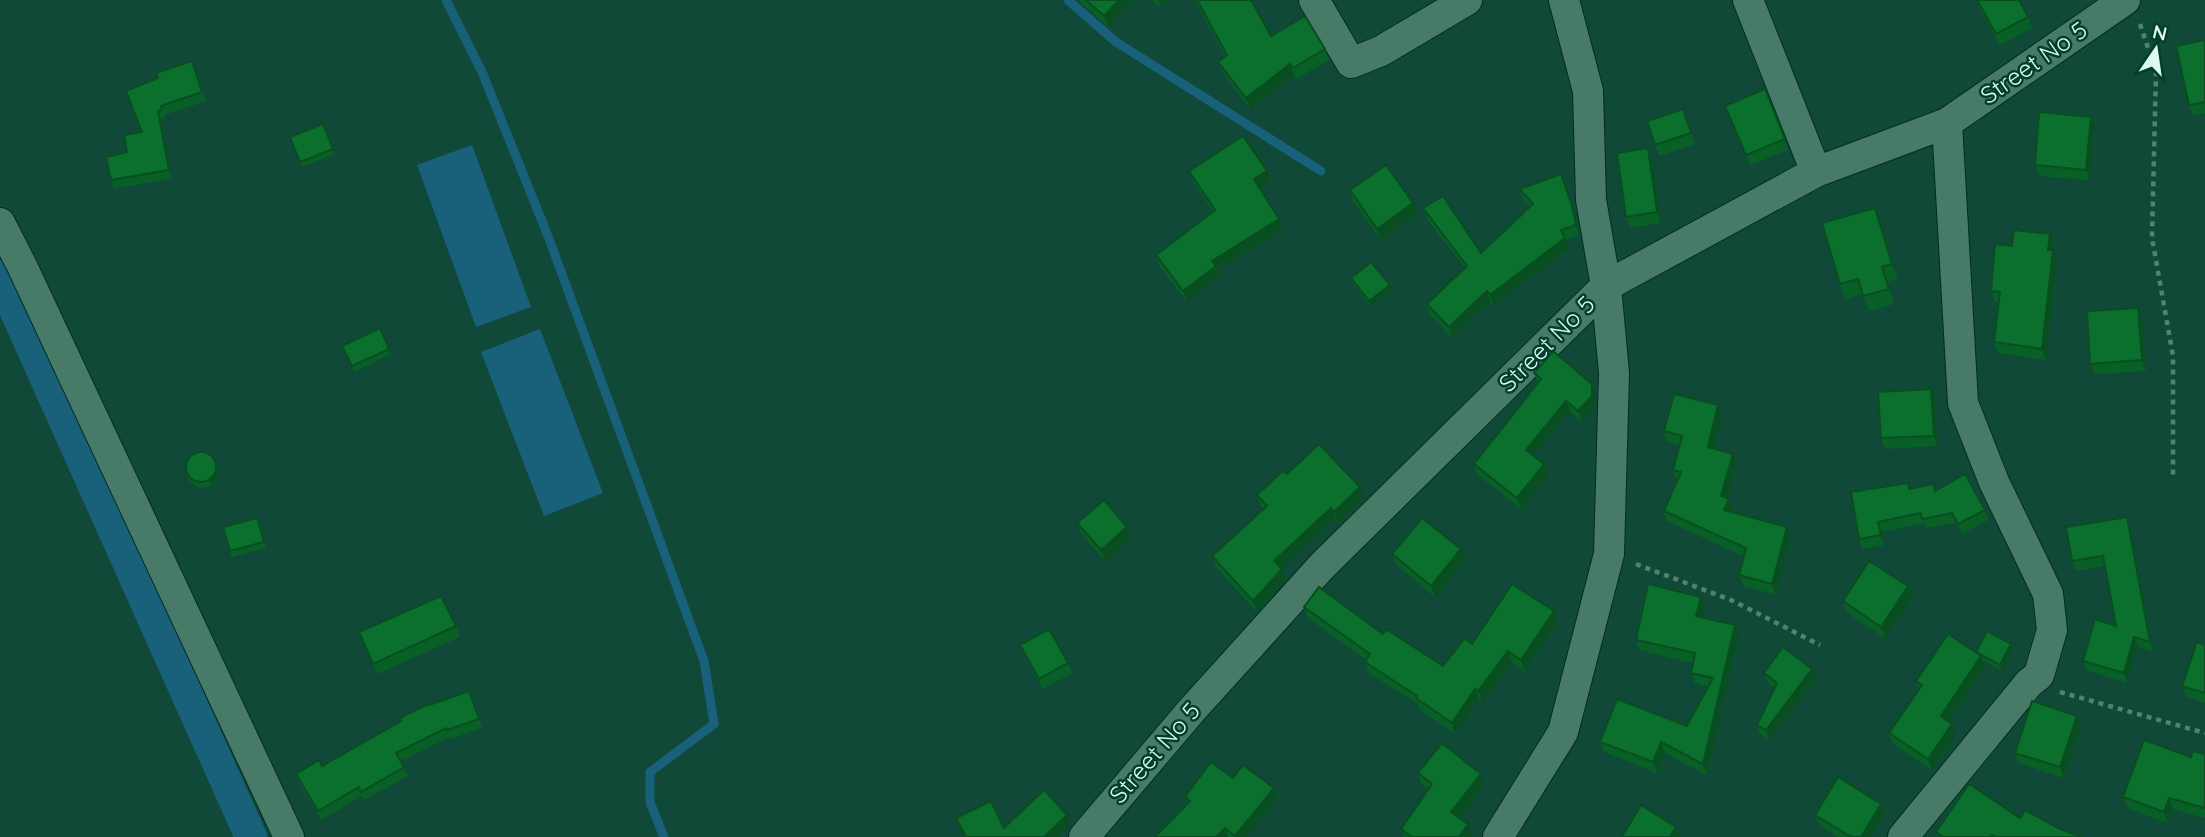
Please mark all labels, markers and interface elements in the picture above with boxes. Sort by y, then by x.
street label: Street No 5 [1974,14,2093,110]
north arrow [2121,14,2191,84]
text: N [2150,19,2169,46]
street label: Street No 5 [1492,289,1601,398]
street label: Street No 5 [1102,696,1206,809]

